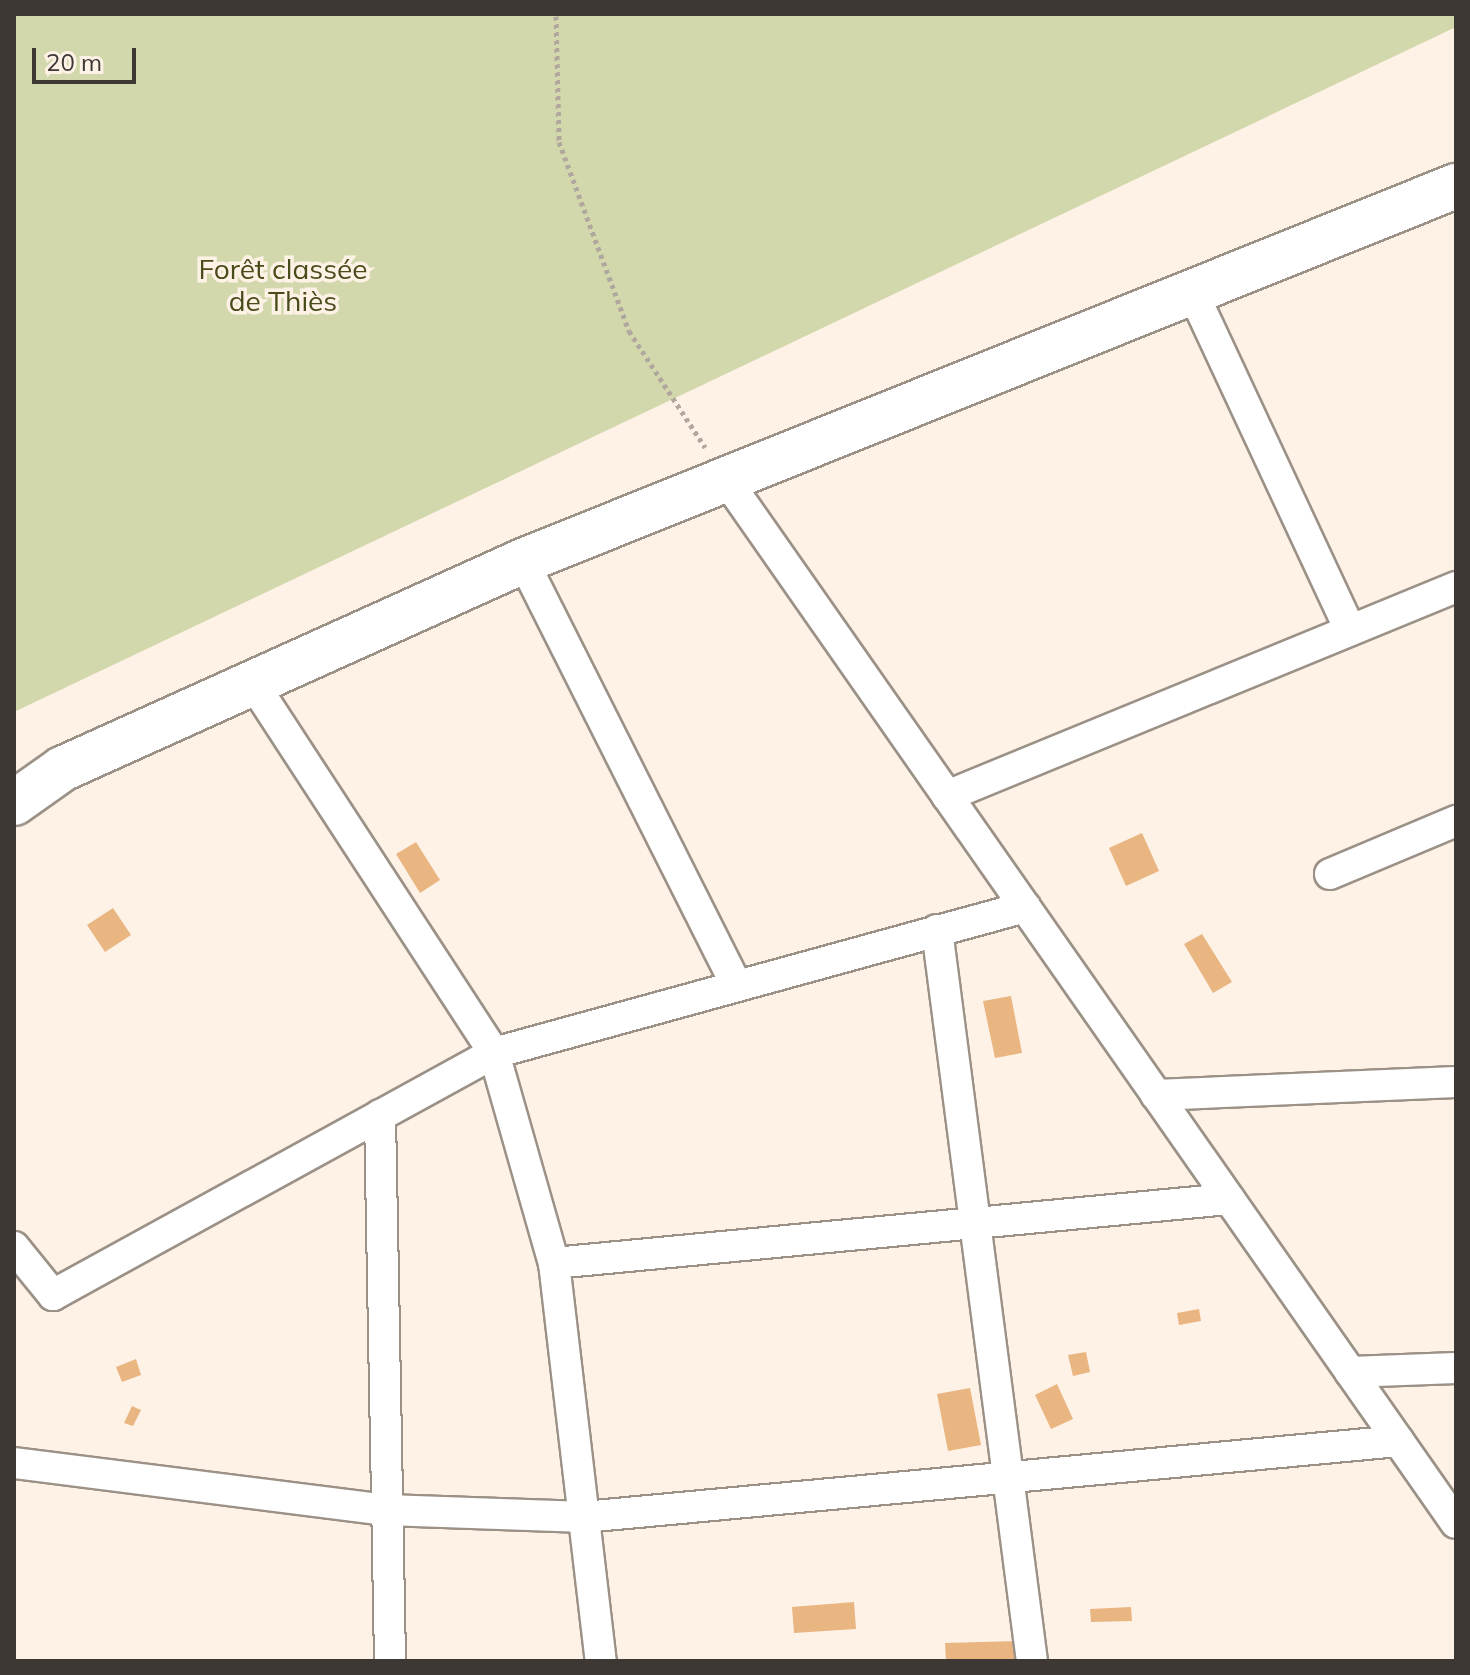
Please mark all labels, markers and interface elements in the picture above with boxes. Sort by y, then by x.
scale bar [36,32,140,82]
text: 20 m [46,47,102,77]
park label: Forêt classée de Thiès [198,252,368,318]

